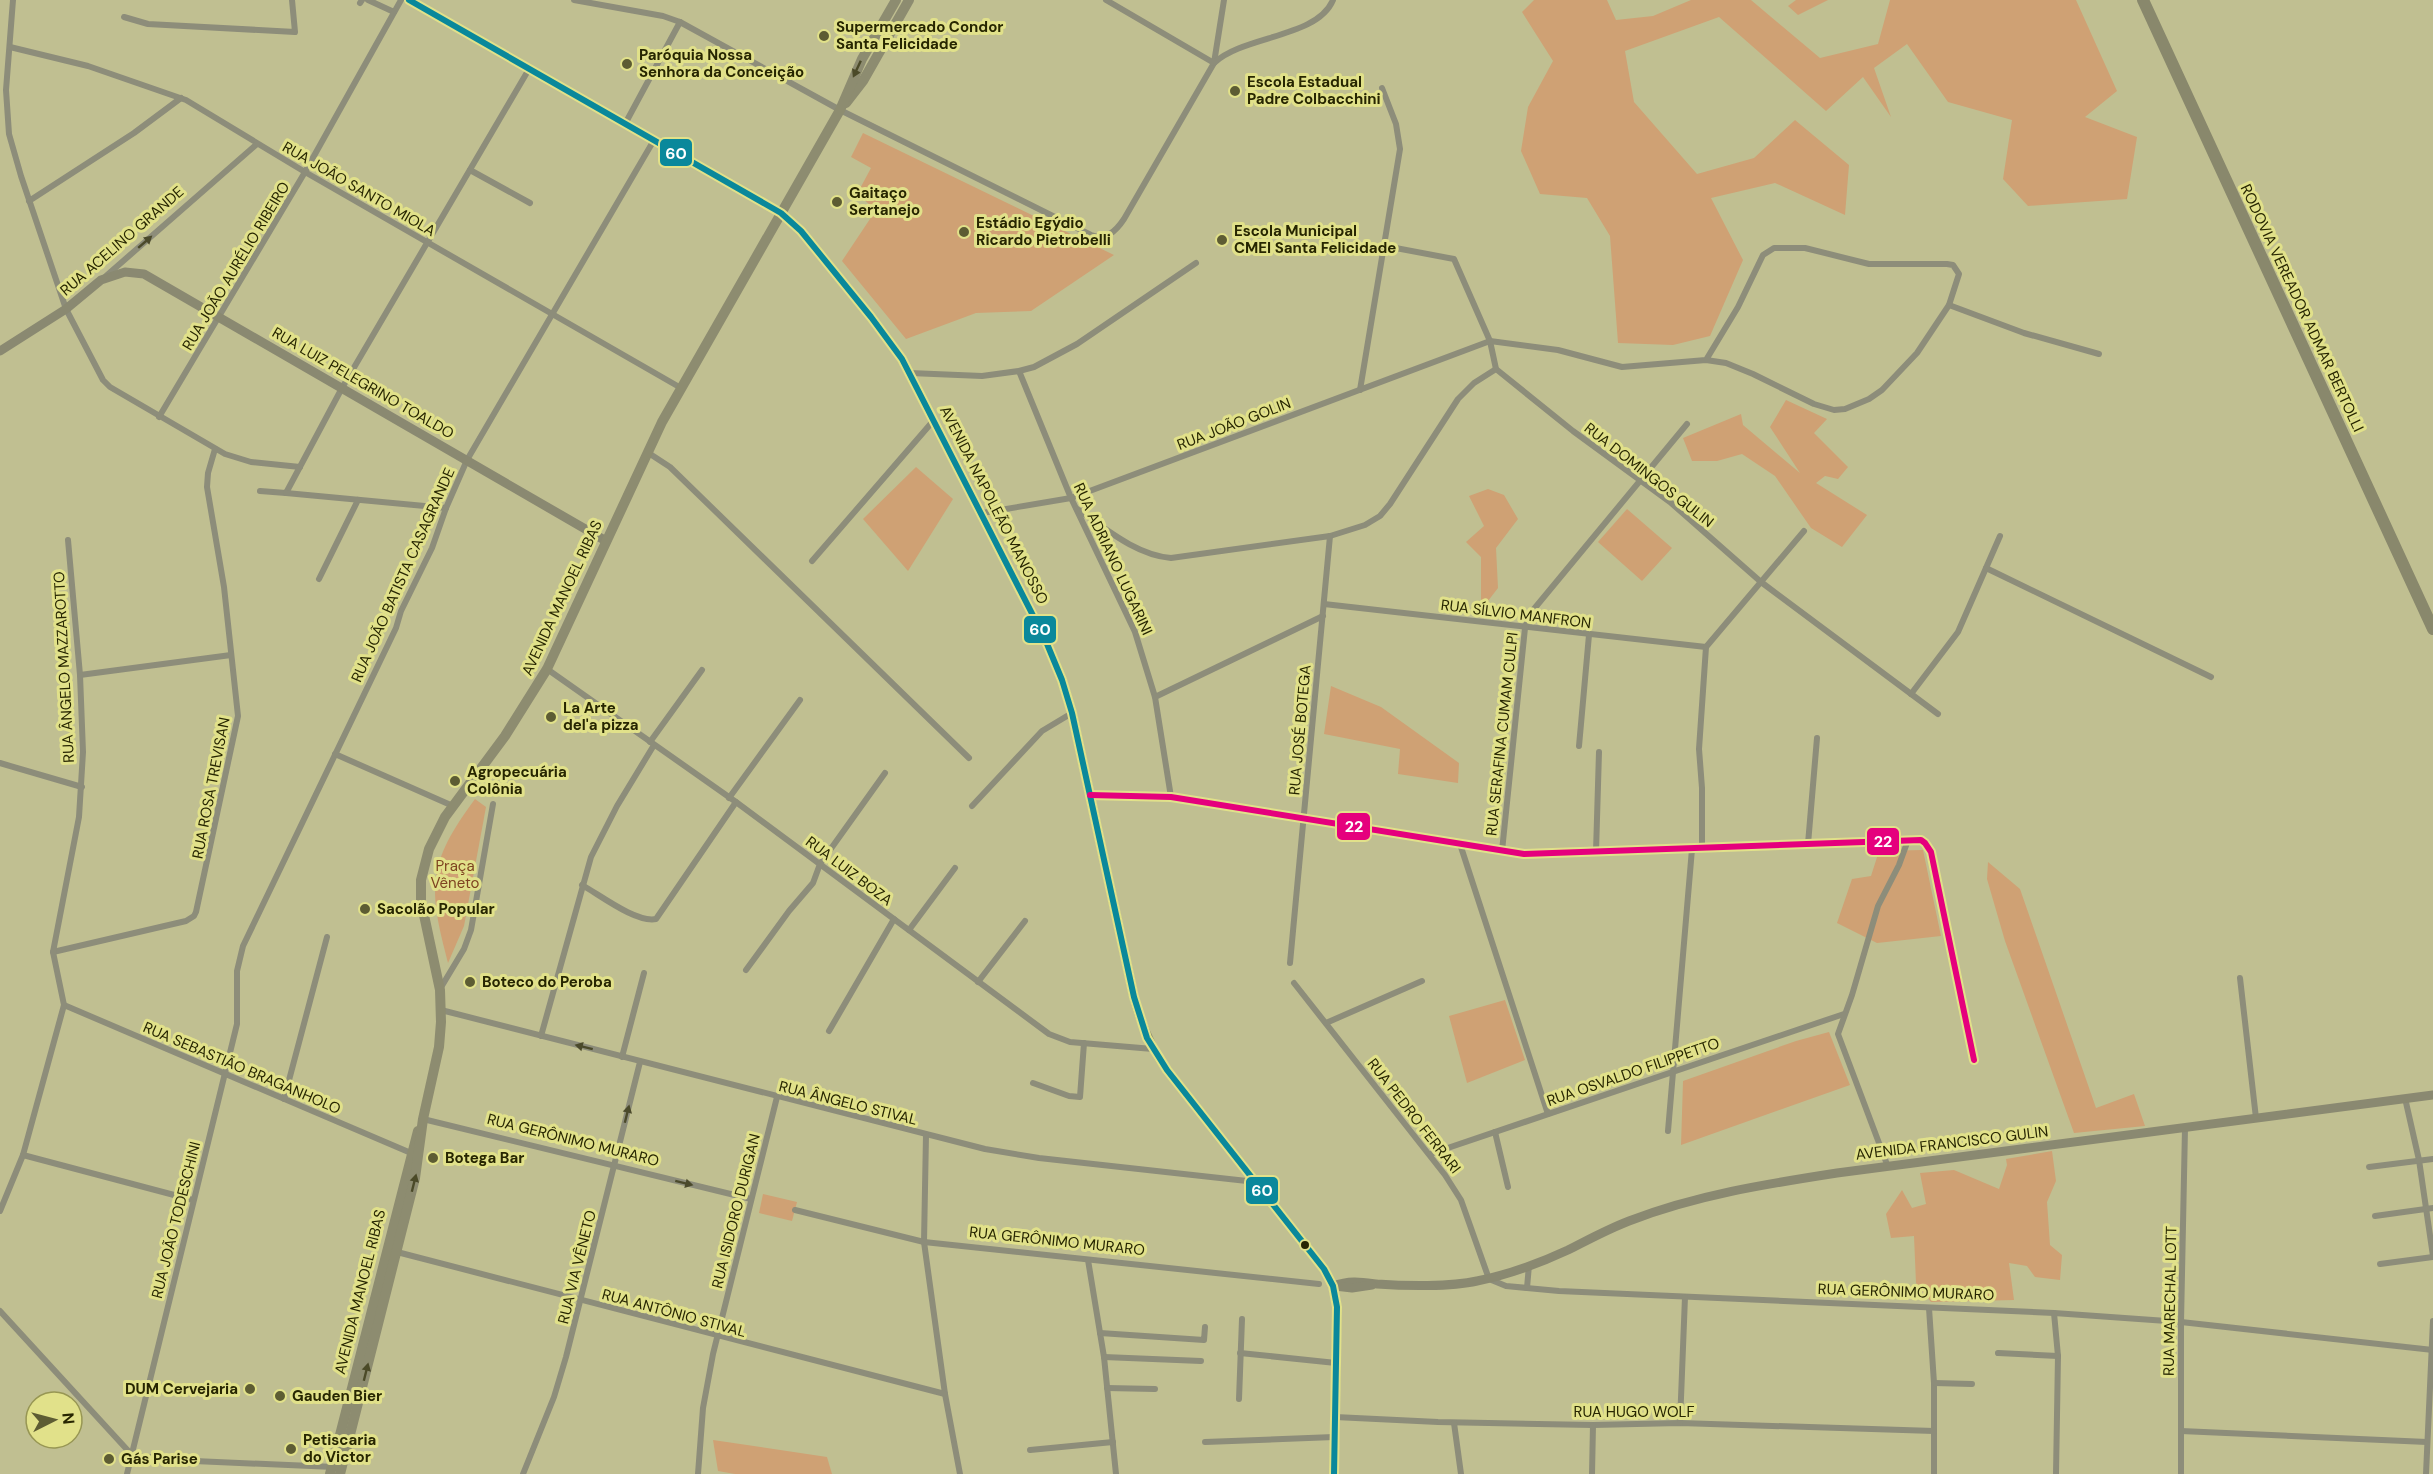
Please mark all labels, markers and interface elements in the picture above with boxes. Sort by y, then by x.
place label: Supermercado Condor Santa Felicidade [836,17,1003,54]
marker: Supermercado Condor Santa Felicidade [817,29,831,43]
place label: Paróquia Nossa Senhora da Conceição [639,45,804,82]
marker: Paróquia Nossa Senhora da Conceição [620,57,634,71]
one-way arrow [852,61,861,78]
place label: Escola Estadual Padre Colbacchini [1247,72,1381,109]
marker: Escola Estadual Padre Colbacchini [1228,84,1242,98]
street label: RUA JOÃO SANTO MIOLA [279,137,439,241]
line badge: 60 [659,138,693,167]
text: 60 [665,143,687,164]
street label: RUA JOÃO AURÉLIO RIBEIRO [178,178,294,354]
street label: RODOVIA VEREADOR ADMAR BERTOLLI [2236,181,2368,435]
street label: RUA ACELINO GRANDE [56,182,188,300]
place label: Gaitaço Sertanejo [849,183,920,220]
marker: Gaitaço Sertanejo [830,195,844,209]
place label: Estádio Egýdio Ricardo Pietrobelli [976,213,1111,250]
place label: Escola Municipal CMEI Santa Felicidade [1234,221,1396,258]
marker: Estádio Egýdio Ricardo Pietrobelli [957,225,971,239]
marker: Escola Municipal CMEI Santa Felicidade [1215,233,1229,247]
one-way arrow [137,236,152,249]
street label: RUA LUIZ PELEGRINO TOALDO [268,323,458,443]
street label: RUA JOÃO GOLIN [1174,393,1294,455]
street label: AVENIDA NAPOLEÃO MANOSSO [935,402,1053,608]
street label: RUA DOMINGOS GULIN [1580,418,1718,532]
street label: RUA JOÃO BATISTA CASAGRANDE [347,465,459,685]
street label: RUA ADRIANO LUGARINI [1069,480,1157,638]
street label: AVENIDA MANOEL RIBAS [517,517,607,679]
street label: RUA ÂNGELO MAZZAROTTO [49,571,79,763]
street label: RUA SÍLVIO MANFRON [1440,595,1592,633]
line badge: 60 [1023,615,1057,644]
text: 60 [1029,619,1051,640]
street label: RUA SERAFINA CUMAM CULPI [1481,631,1523,837]
street label: RUA JOSÉ BOTEGA [1284,664,1316,796]
place label: La Arte del'a pizza [563,698,639,735]
marker: La Arte del'a pizza [544,710,558,724]
street label: RUA ROSA TREVISAN [187,716,235,860]
place label: Agropecuária Colônia [467,762,567,799]
marker: Agropecuária Colônia [448,774,462,788]
line badge: 22 [1336,812,1371,841]
text: 22 [1345,816,1363,837]
line badge: 22 [1866,827,1900,856]
text: 22 [1874,831,1892,852]
street label: RUA LUIZ BOZA [802,832,897,910]
park label: Praça Vêneto [430,856,480,893]
place label: Sacolão Popular [377,899,495,919]
marker: Sacolão Popular [358,902,372,916]
place label: Boteco do Peroba [482,972,612,992]
marker: Boteco do Peroba [463,975,477,989]
street label: RUA SEBASTIÃO BRAGANHOLO [140,1017,344,1119]
street label: RUA OSVALDO FILIPPETTO [1544,1033,1722,1111]
one-way arrow [575,1042,593,1051]
street label: RUA PEDRO FERRARI [1363,1054,1465,1178]
street label: RUA ÂNGELO STIVAL [777,1076,919,1130]
one-way arrow [623,1104,633,1123]
street label: RUA GERÔNIMO MURARO [485,1109,661,1171]
street label: AVENIDA FRANCISCO GULIN [1855,1121,2049,1165]
street label: RUA ISIDORO DURIGAN [707,1132,765,1290]
street label: RUA JOÃO TODESCHINI [147,1140,205,1300]
place label: Botega Bar [445,1148,524,1168]
marker: Botega Bar [426,1151,440,1165]
one-way arrow [409,1174,419,1192]
line badge: 60 [1245,1176,1279,1205]
one-way arrow [675,1178,693,1188]
text: 60 [1251,1180,1273,1201]
street label: AVENIDA MANOEL RIBAS [330,1207,390,1377]
street label: RUA VIA VÊNETO [553,1208,601,1326]
street label: RUA GERÔNIMO MURARO [968,1222,1146,1260]
street label: RUA MARECHAL LOTT [2159,1226,2181,1376]
unlabelled marker [1299,1239,1311,1251]
street label: RUA GERÔNIMO MURARO [1817,1279,1995,1305]
street label: RUA ANTÔNIO STIVAL [600,1284,748,1342]
one-way arrow [362,1363,372,1382]
place label: DUM Cervejaria [125,1379,238,1399]
marker: DUM Cervejaria [243,1382,257,1396]
place label: Gauden Bier [292,1386,382,1406]
marker: Gauden Bier [273,1389,287,1403]
north arrow [24,1390,84,1450]
street label: RUA HUGO WOLF [1574,1402,1694,1422]
text: N [57,1412,79,1425]
place label: Petiscaria do Victor [303,1430,376,1467]
marker: Petiscaria do Victor [284,1442,298,1456]
place label: Gás Parise [121,1449,198,1469]
marker: Gás Parise [102,1452,116,1466]

